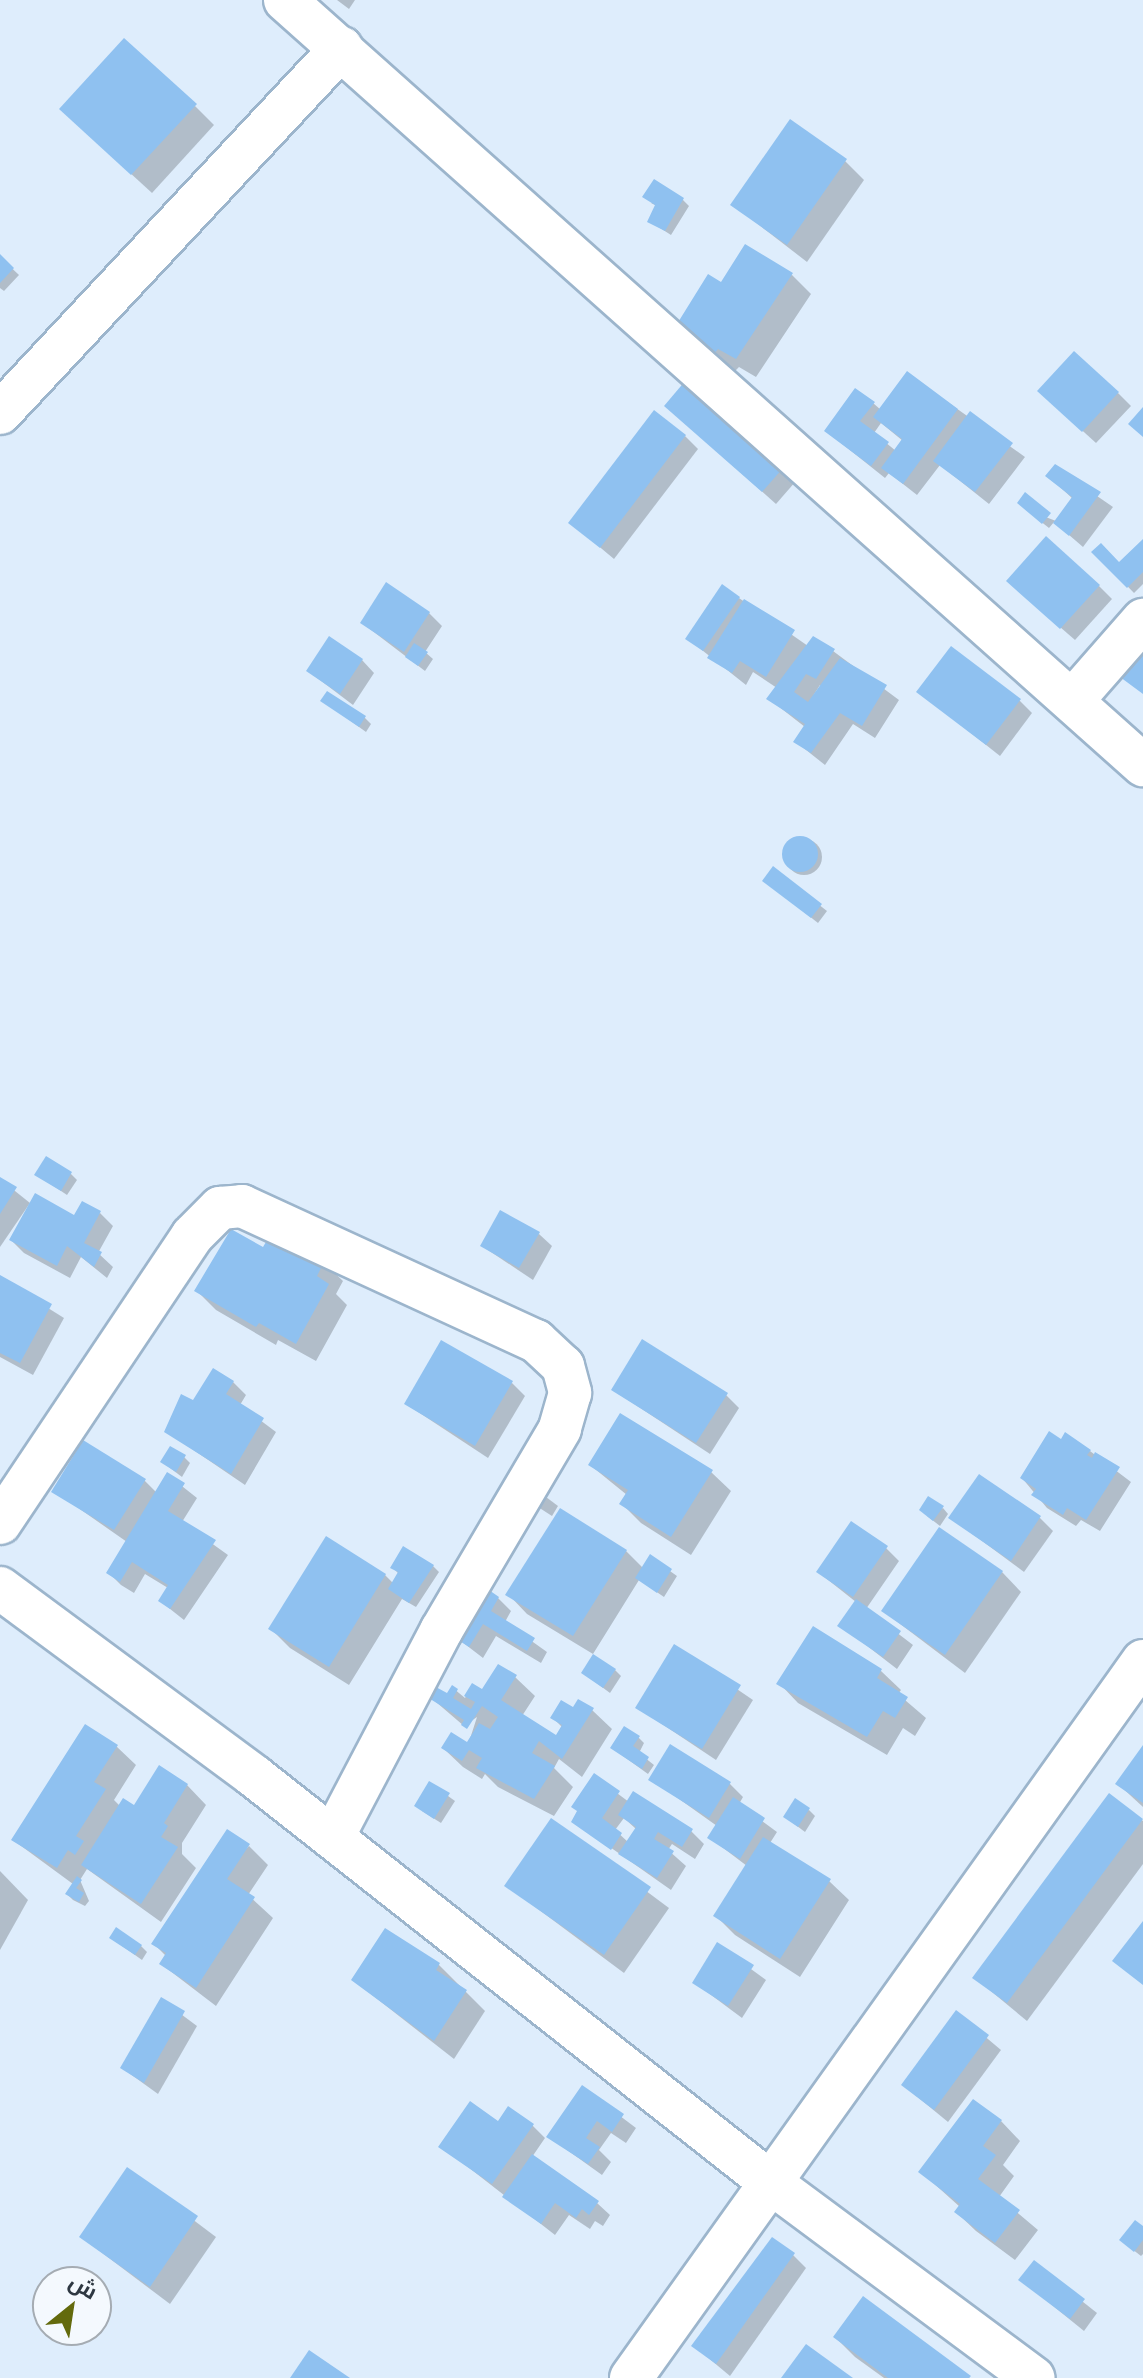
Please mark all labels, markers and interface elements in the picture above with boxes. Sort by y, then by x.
north arrow [32,2266,112,2346]
text: ش [64,2268,102,2305]

